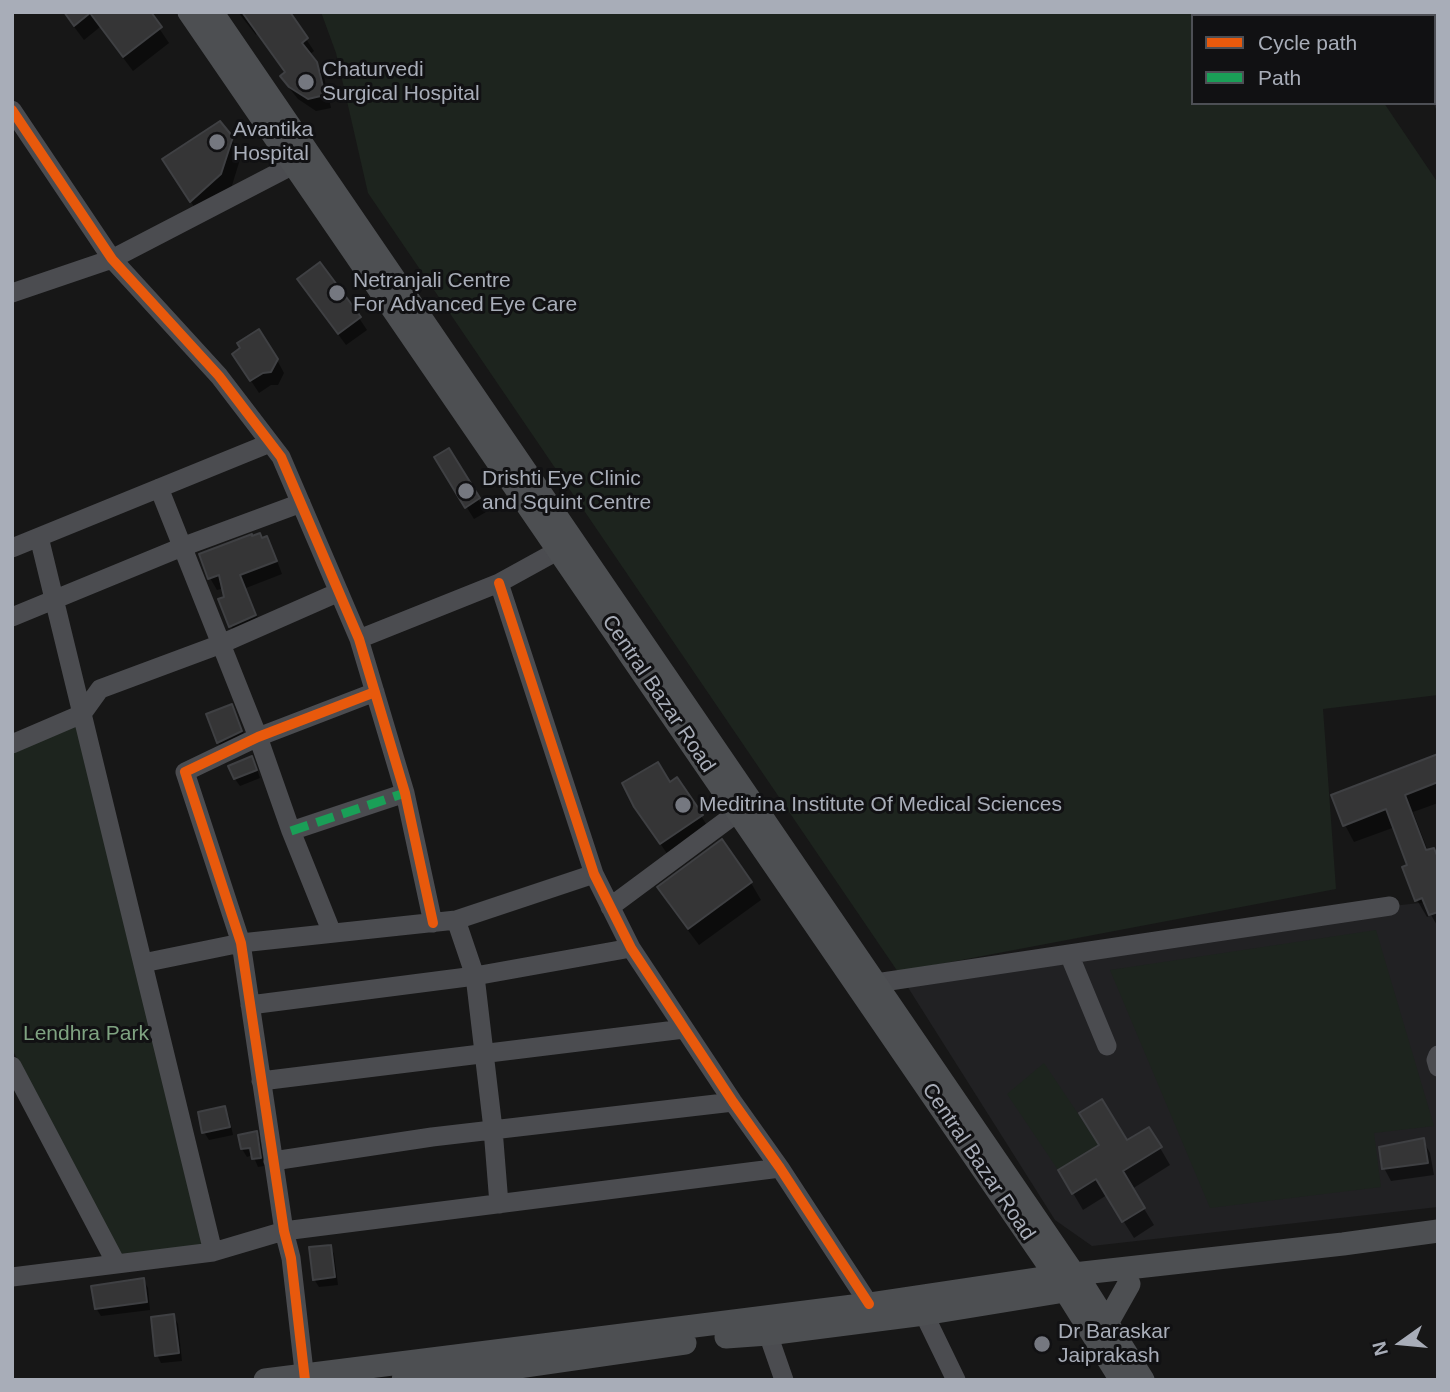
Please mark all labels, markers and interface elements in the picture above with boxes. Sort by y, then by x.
legend [1191,14,1436,105]
text: Cycle path [1258,31,1357,54]
place label: Chaturvedi Surgical Hospital [322,57,480,107]
text: Path [1258,66,1301,89]
marker: Chaturvedi Surgical Hospital [296,72,316,92]
place label: Avantika Hospital [233,117,313,167]
marker: Avantika Hospital [207,132,227,152]
place label: Netranjali Centre For Advanced Eye Care [353,268,577,318]
marker: Netranjali Centre For Advanced Eye Care [327,283,347,303]
place label: Drishti Eye Clinic and Squint Centre [482,466,651,516]
marker: Drishti Eye Clinic and Squint Centre [456,481,476,501]
street label: Central Bazar Road [596,611,720,777]
place label: Meditrina Institute Of Medical Sciences [699,792,1062,818]
marker: Meditrina Institute Of Medical Sciences [673,795,693,815]
park label: Lendhra Park [23,1021,149,1047]
street label: Central Bazar Road [916,1079,1040,1245]
north arrow [1366,1308,1436,1378]
place label: Dr Baraskar Jaiprakash [1058,1319,1170,1369]
marker: Dr Baraskar Jaiprakash [1032,1334,1052,1354]
text: N [1368,1339,1392,1358]

